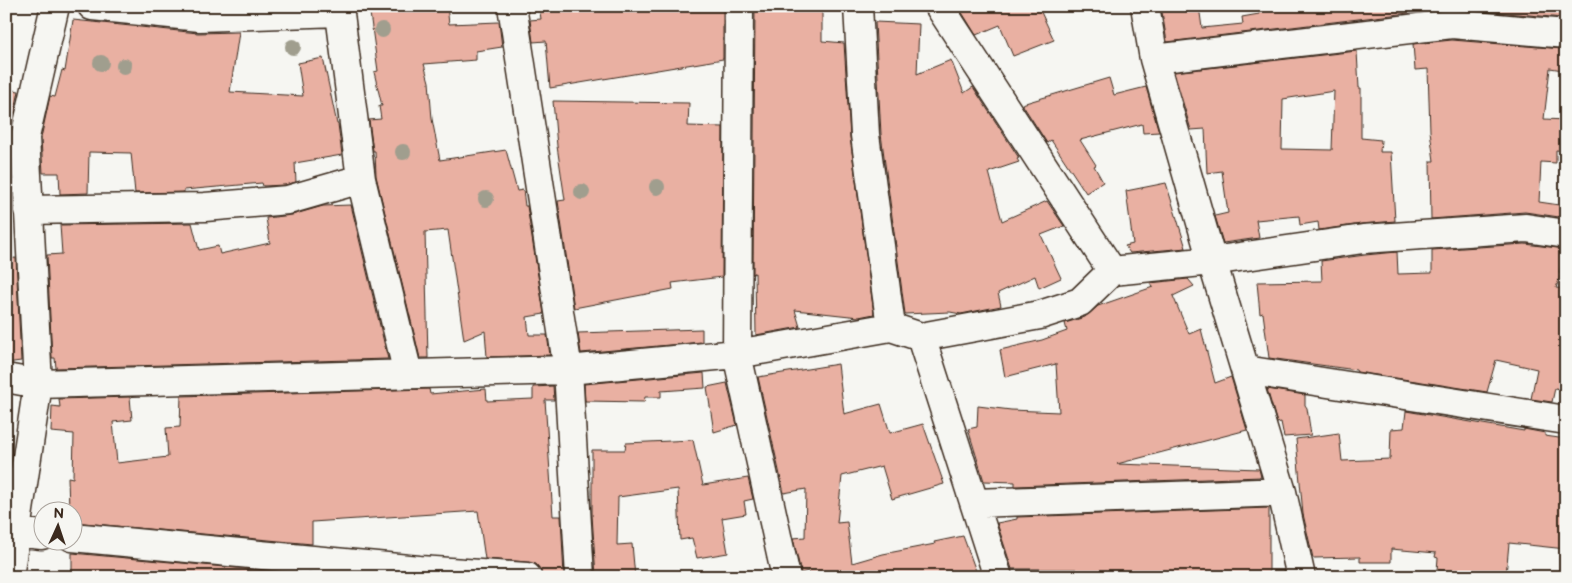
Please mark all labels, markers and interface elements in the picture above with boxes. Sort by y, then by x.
north arrow [32,500,82,550]
text: N [53,505,64,522]

